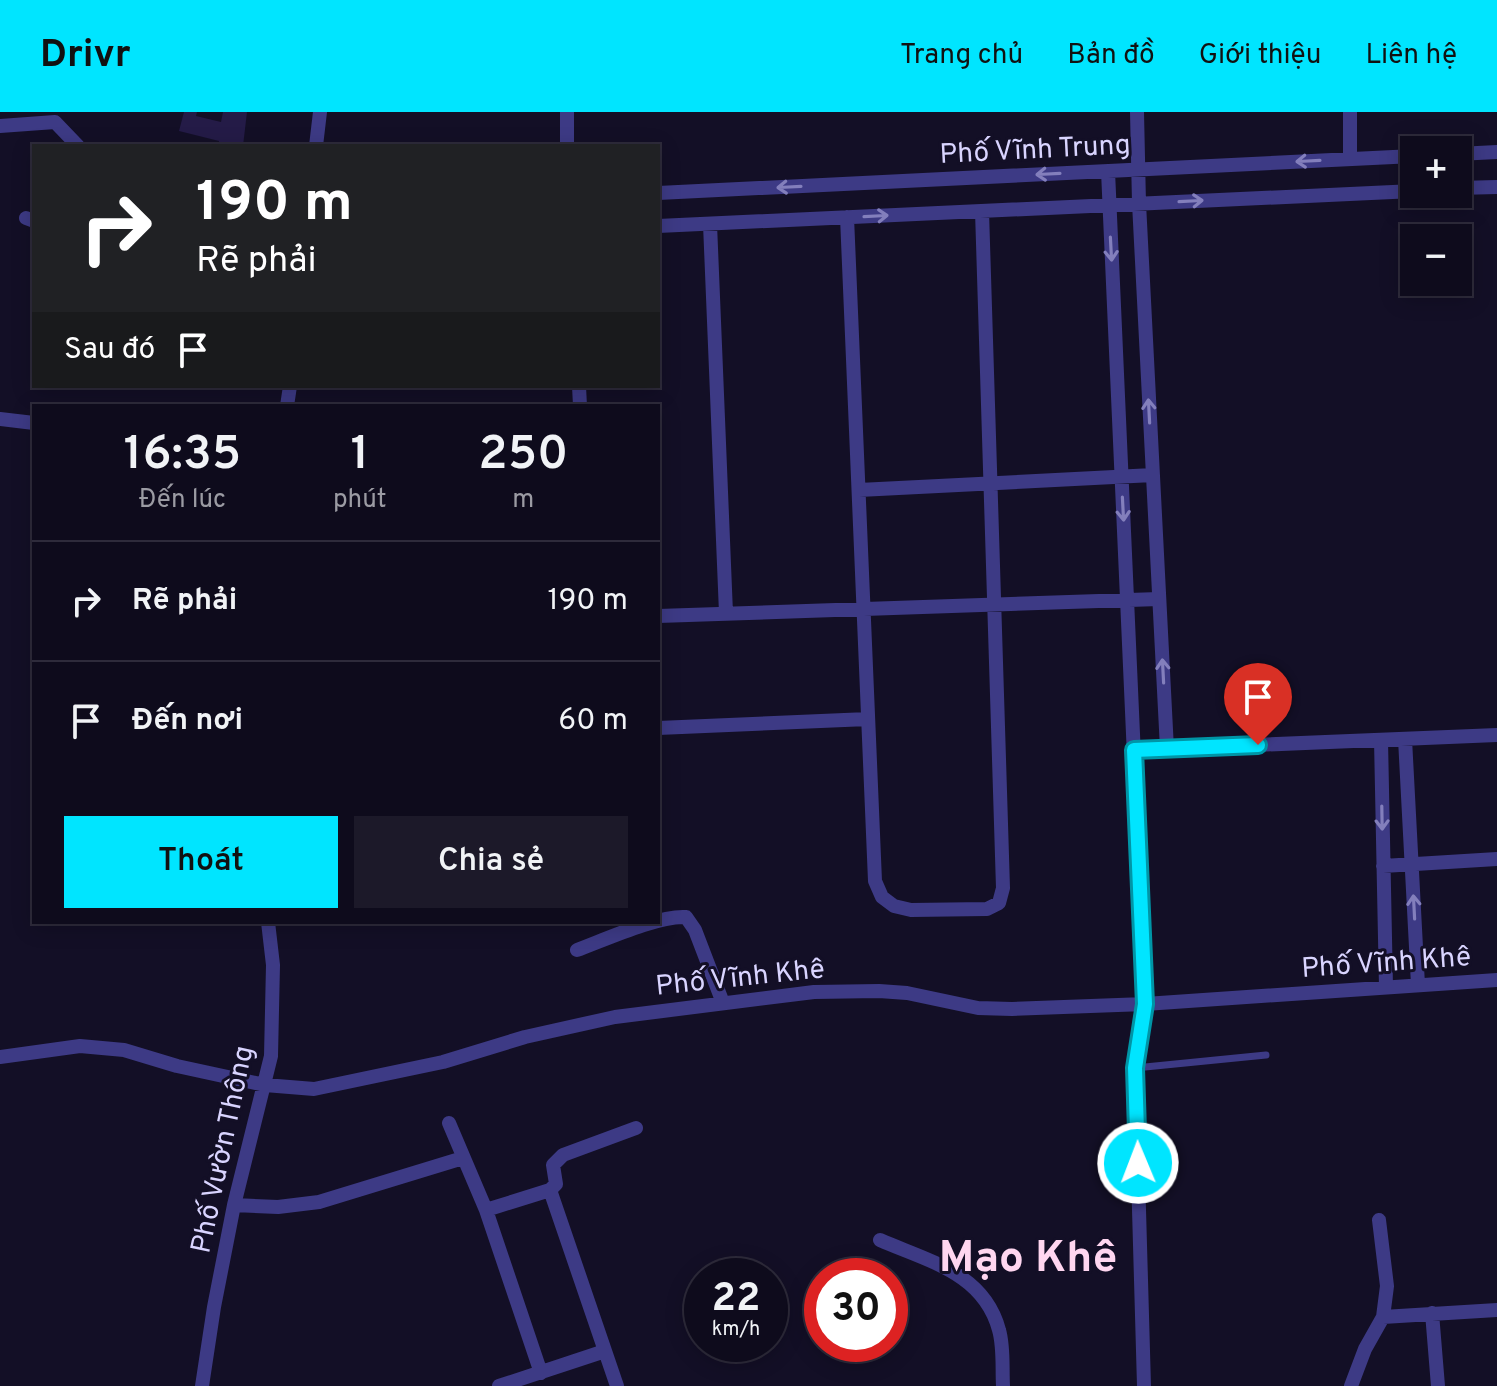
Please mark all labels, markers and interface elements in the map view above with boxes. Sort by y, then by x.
text: Drivr [40,32,131,81]
text: Trang chủ [900,38,1023,74]
text: Bản đồ [1067,38,1155,74]
text: Giới thiệu [1199,38,1321,74]
text: Liên hệ [1365,38,1457,74]
street label: Phố Vĩnh Trung [939,127,1132,174]
map controls [1400,136,1472,296]
button: + [1400,136,1472,208]
one-way arrow [1295,154,1322,169]
one-way arrow [1035,166,1062,181]
text: 190 m [196,170,353,240]
icon: right [64,176,168,280]
one-way arrow [776,179,803,194]
one-way arrow [1177,193,1204,208]
one-way arrow [862,208,889,223]
button: − [1400,224,1472,296]
one-way arrow [1104,235,1119,262]
text: Rẽ phải [196,239,317,285]
icon: arrive [171,328,215,372]
text: Sau đó [64,332,155,369]
one-way arrow [1142,399,1157,425]
text: 16:35 [124,426,241,486]
text: 1 [350,426,369,486]
text: 250 [478,426,568,486]
text: Đến lúc [139,484,226,517]
text: phút [333,484,387,517]
text: m [512,484,534,517]
one-way arrow [1116,495,1131,522]
icon: right [64,579,108,623]
text: Rẽ phải [132,583,237,620]
text: 190 m [547,583,628,620]
one-way arrow [1155,658,1170,685]
pin [1224,663,1292,745]
icon: arrive [1236,675,1280,719]
icon: arrive [64,699,108,743]
text: Đến nơi [132,703,243,740]
text: 60 m [558,703,628,740]
one-way arrow [1375,804,1390,831]
button: Thoát [64,816,338,908]
button: Chia sẻ [354,816,628,908]
one-way arrow [1406,894,1421,921]
street label: Phố Vĩnh Khê [1300,939,1472,988]
street label: Phố Vĩnh Khê [654,951,827,1006]
street label: Phố Vườn Thông [183,1042,264,1257]
position arrow [1096,1121,1180,1205]
district label: Mạo Khê [939,1232,1117,1288]
speed limit sign: 30 [804,1258,908,1362]
text: 22 [712,1275,760,1325]
text: km/h [712,1317,760,1343]

